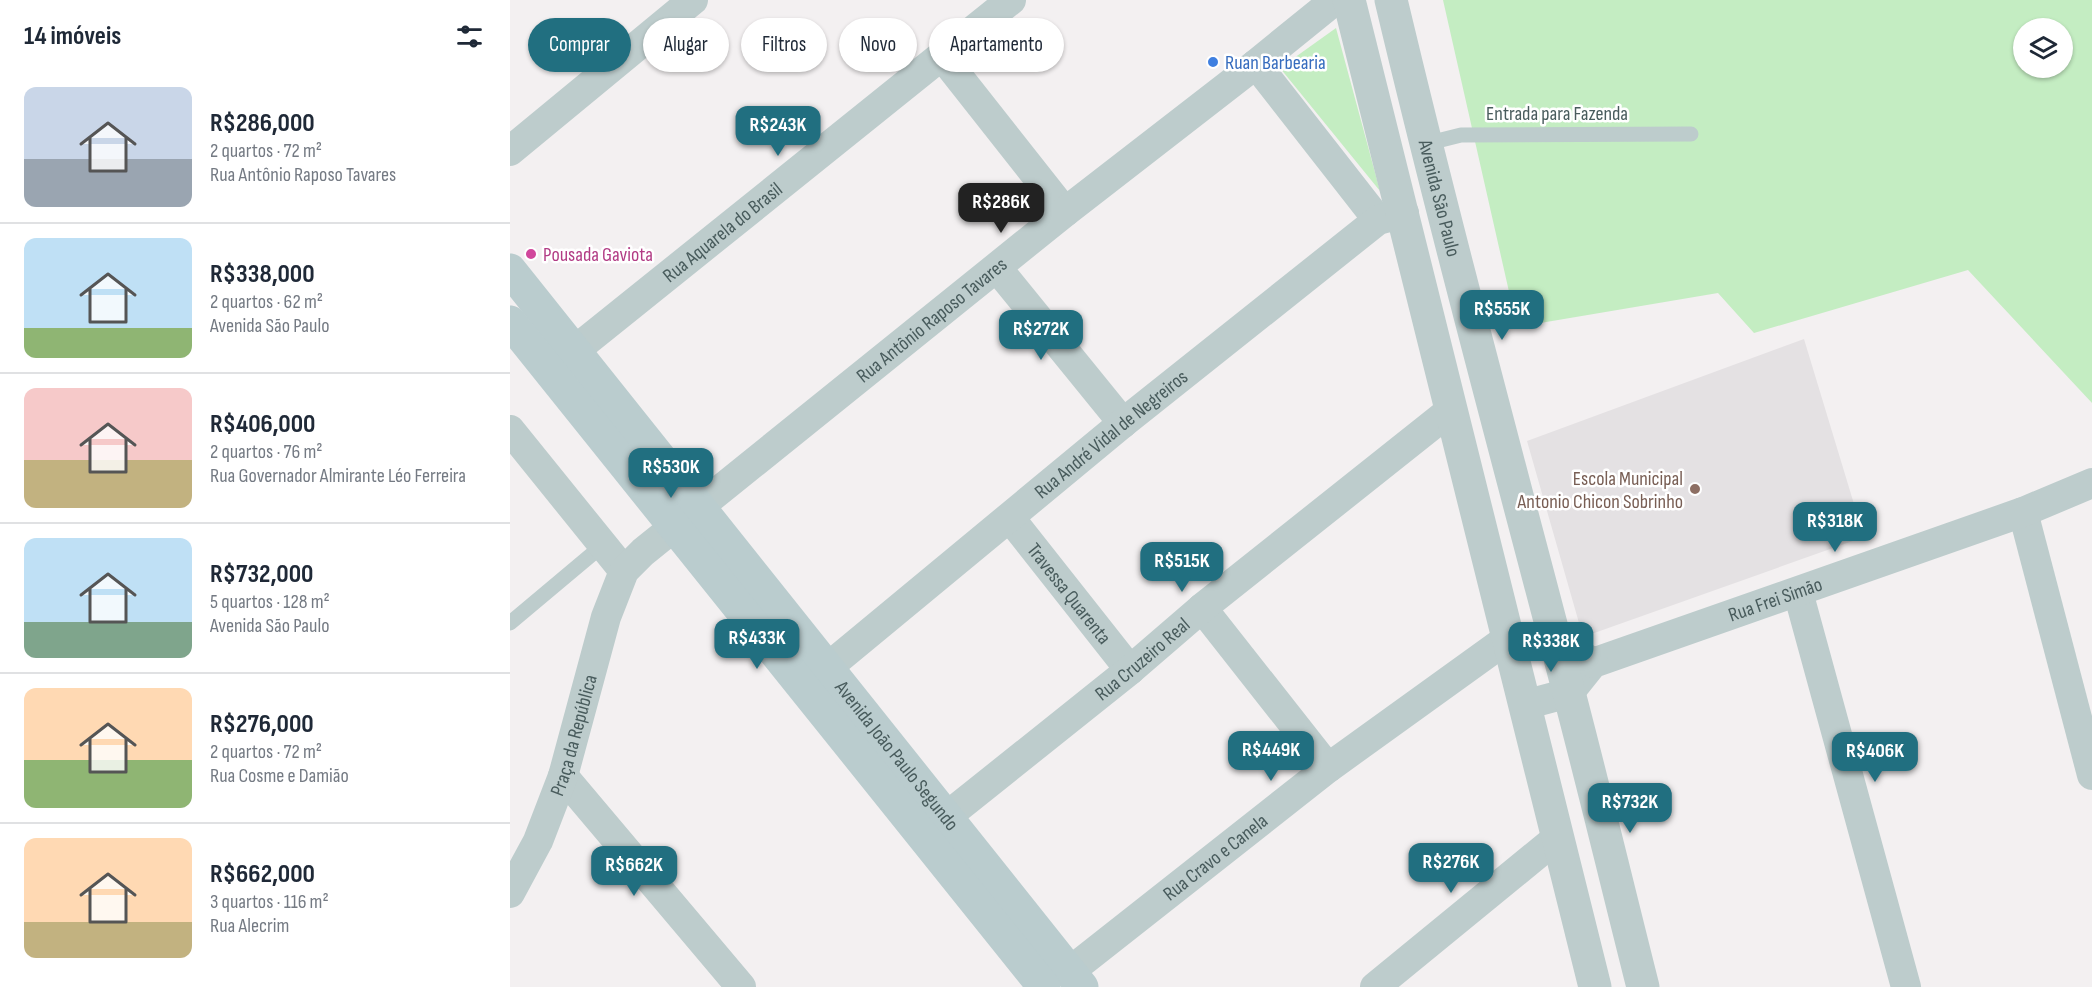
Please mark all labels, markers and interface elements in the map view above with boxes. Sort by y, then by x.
chip: Comprar [528,18,631,72]
chip: Alugar [643,18,729,72]
chip: Filtros [741,18,827,72]
chip: Novo [839,18,917,72]
chip: Apartamento [929,18,1064,72]
map controls [2013,18,2073,78]
button: layers [2013,18,2073,78]
icon: filters [453,20,486,53]
text: 14 imóveis [24,21,121,52]
place label: Ruan Barbearia [1225,51,1326,75]
marker: Ruan Barbearia [1206,55,1220,69]
street label: Entrada para Fazenda [1486,102,1628,126]
pin: R$243K [729,106,827,157]
text: R$286,000 [210,108,315,139]
icon: home [72,111,144,183]
text: R$243K [750,113,806,137]
street label: Avenida São Paulo [1412,136,1465,259]
text: 2 quartos · 72 m² [210,139,322,163]
text: Rua Antônio Raposo Tavares [210,163,396,187]
street label: Rua Aquarela do Brasil [658,178,787,288]
pin: R$286K [952,183,1050,234]
text: R$286K [972,190,1030,214]
place label: Pousada Gaviota [543,243,653,267]
marker: Pousada Gaviota [524,247,538,261]
street label: Rua Antônio Raposo Tavares [852,253,1012,388]
text: R$338,000 [210,259,315,290]
icon: home [72,262,144,334]
text: 2 quartos · 62 m² [210,290,323,314]
pin: R$555K [1453,290,1551,341]
text: R$555K [1474,297,1530,321]
pin: R$272K [992,310,1090,361]
text: Avenida São Paulo [210,314,329,338]
text: R$272K [1013,317,1069,341]
street label: Rua André Vidal de Negreiros [1030,365,1193,504]
text: R$406,000 [210,409,316,440]
icon: home [72,412,144,484]
text: 2 quartos · 76 m² [210,440,323,464]
pin: R$530K [622,448,720,499]
text: R$530K [642,455,700,479]
text: Rua Governador Almirante Léo Ferreira [210,464,466,488]
place label: Escola Municipal Antonio Chicon Sobrinho [1516,467,1683,514]
marker: Escola Municipal Antonio Chicon Sobrinho [1688,482,1702,496]
pin: R$318K [1786,502,1884,553]
text: R$318K [1807,509,1863,533]
street label: Travessa Quarenta [1021,539,1116,649]
pin: R$515K [1133,542,1231,593]
text: R$515K [1154,549,1210,573]
text: R$732,000 [210,559,313,590]
icon: home [72,562,144,634]
street label: Rua Frei Simão [1725,572,1825,627]
text: 5 quartos · 128 m² [210,590,330,614]
street label: Rua Cruzeiro Real [1091,613,1195,706]
text: Avenida São Paulo [210,614,329,638]
pin: R$433K [708,619,806,670]
pin: R$338K [1502,622,1600,673]
text: R$433K [728,626,786,650]
text: R$338K [1522,629,1580,653]
street label: Praça da República [546,672,603,799]
street label: Avenida João Paulo Segundo [829,676,963,836]
text: R$276,000 [210,709,314,740]
icon: home [72,712,144,784]
pin: R$449K [1222,731,1320,782]
pin: R$406K [1826,732,1924,783]
text: R$449K [1242,738,1300,762]
text: R$406K [1846,739,1904,763]
text: 2 quartos · 72 m² [210,740,322,764]
text: Rua Cosme e Damião [210,764,349,788]
pin: R$732K [1581,783,1679,834]
text: R$732K [1602,790,1658,814]
street label: Rua Cravo e Canela [1159,809,1273,906]
pin: R$276K [1402,843,1500,894]
pin: R$662K [585,846,683,897]
text: R$276K [1423,850,1479,874]
text: R$662K [605,853,663,877]
text: R$662,000 [210,859,315,890]
icon: home [72,862,144,934]
text: 3 quartos · 116 m² [210,890,329,914]
text: Rua Alecrim [210,914,289,938]

